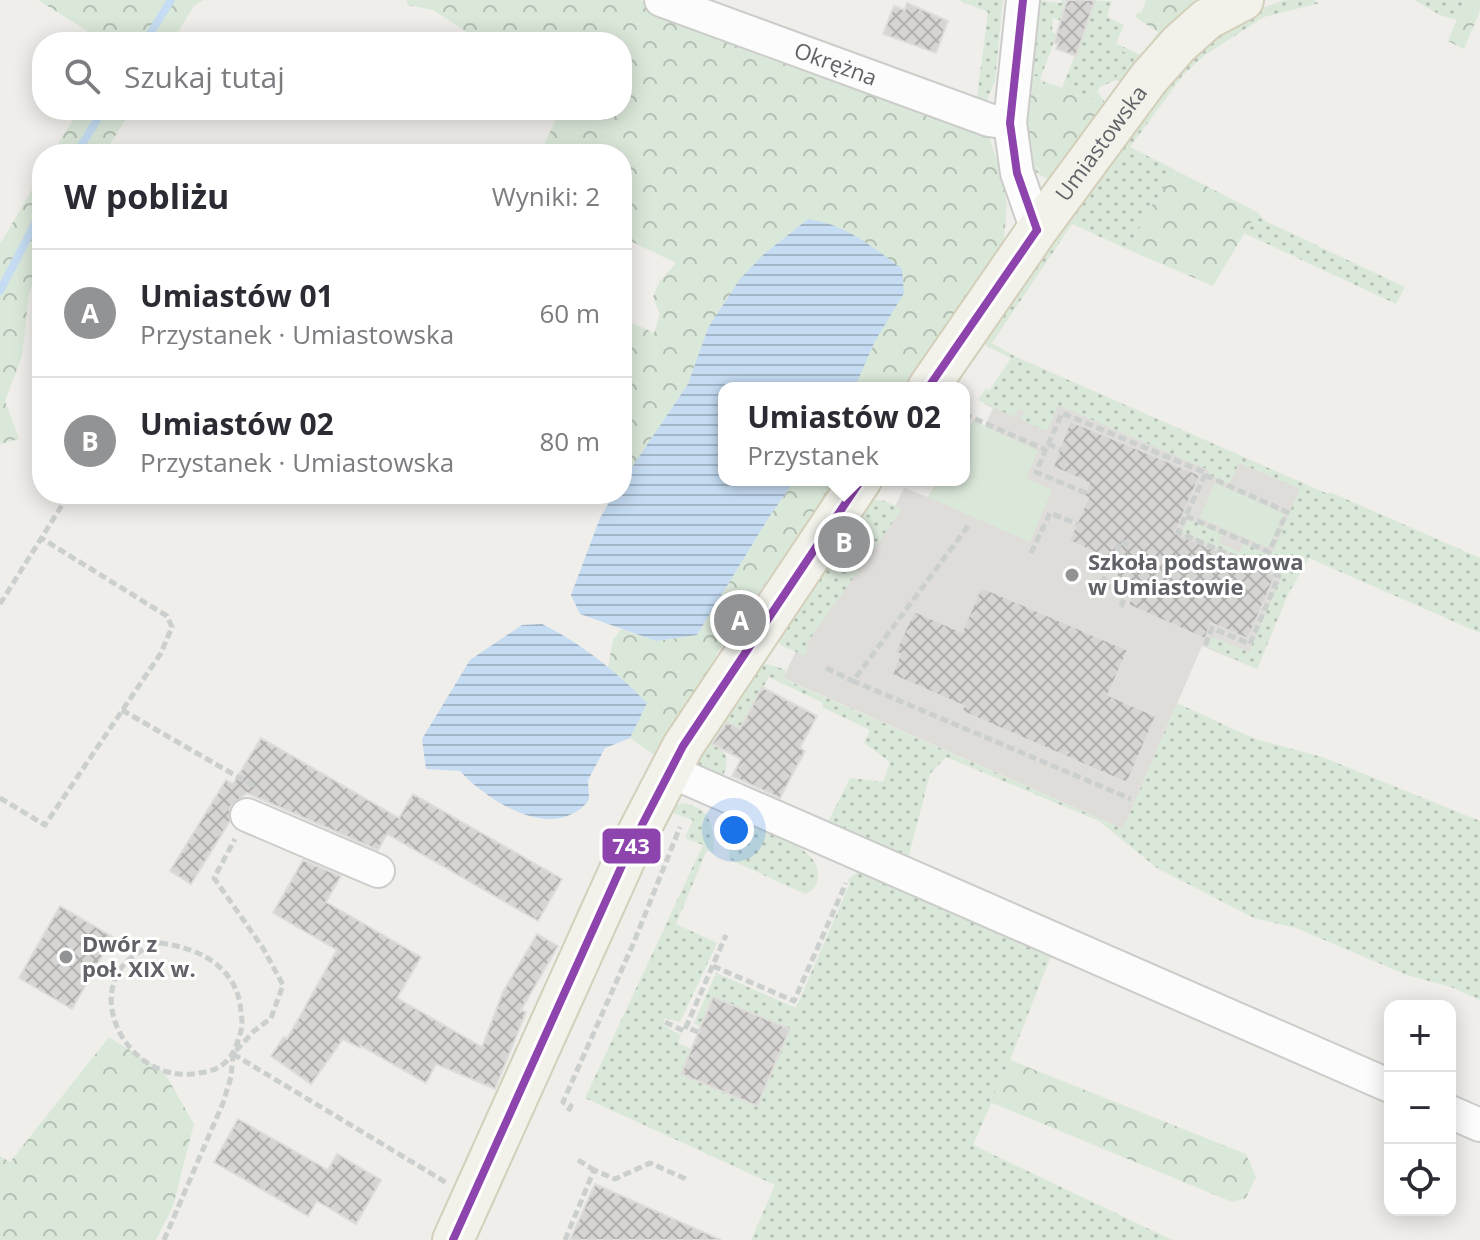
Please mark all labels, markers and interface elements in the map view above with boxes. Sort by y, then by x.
search box [32,32,632,120]
street label: Okrężna [790,34,882,92]
icon: search [60,54,104,98]
text: Szukaj tutaj [124,56,285,97]
street label: Umiastowska [1048,78,1153,207]
text: W pobliżu [64,173,229,219]
text: Wyniki: 2 [492,178,600,214]
text: Umiastów 01 [140,275,334,316]
text: A [81,295,99,331]
text: 60 m [539,295,600,331]
text: Przystanek · Umiastowska [140,316,454,352]
popup [718,382,970,486]
text: Umiastów 02 [747,396,941,437]
text: Umiastów 02 [140,403,334,444]
text: B [81,423,99,459]
text: 80 m [539,423,600,459]
text: Przystanek [747,437,879,473]
text: Przystanek · Umiastowska [140,444,454,480]
pin: B [818,512,870,572]
place label: Szkoła podstawowa w Umiastowie [1088,546,1304,601]
marker: Szkoła podstawowa w Umiastowie [1063,566,1081,584]
pin: A [714,590,766,650]
your location [714,810,754,850]
line badge: 743 [601,827,662,865]
text: 743 [612,830,650,860]
place label: Dwór z poł. XIX w. [82,928,196,983]
marker: Dwór z poł. XIX w. [57,948,75,966]
map controls [1384,1000,1456,1216]
button: + [1384,1000,1456,1072]
button: − [1384,1072,1456,1144]
button: locate [1384,1144,1456,1216]

